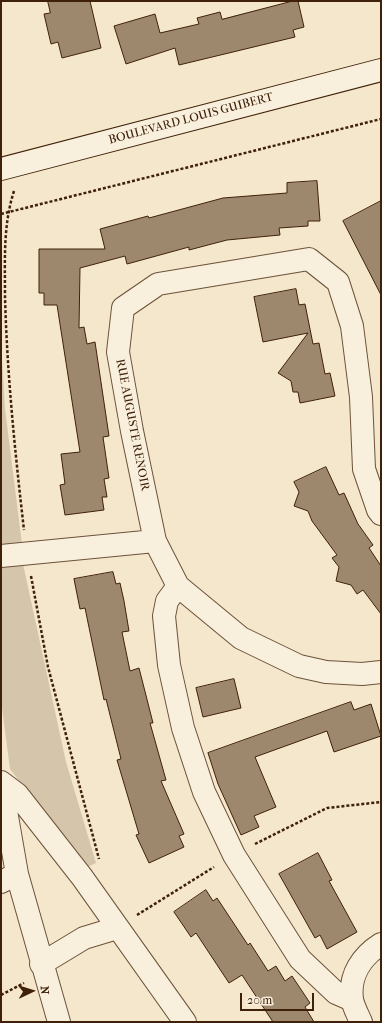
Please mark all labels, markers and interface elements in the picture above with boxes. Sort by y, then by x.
street label: BOULEVARD LOUIS GUIBERT [107,90,275,148]
street label: RUE AUGUSTE RENOIR [112,358,152,492]
north arrow [12,971,52,1011]
text: N [38,985,51,995]
scale bar [242,985,316,1011]
text: 20 m [247,993,272,1007]

